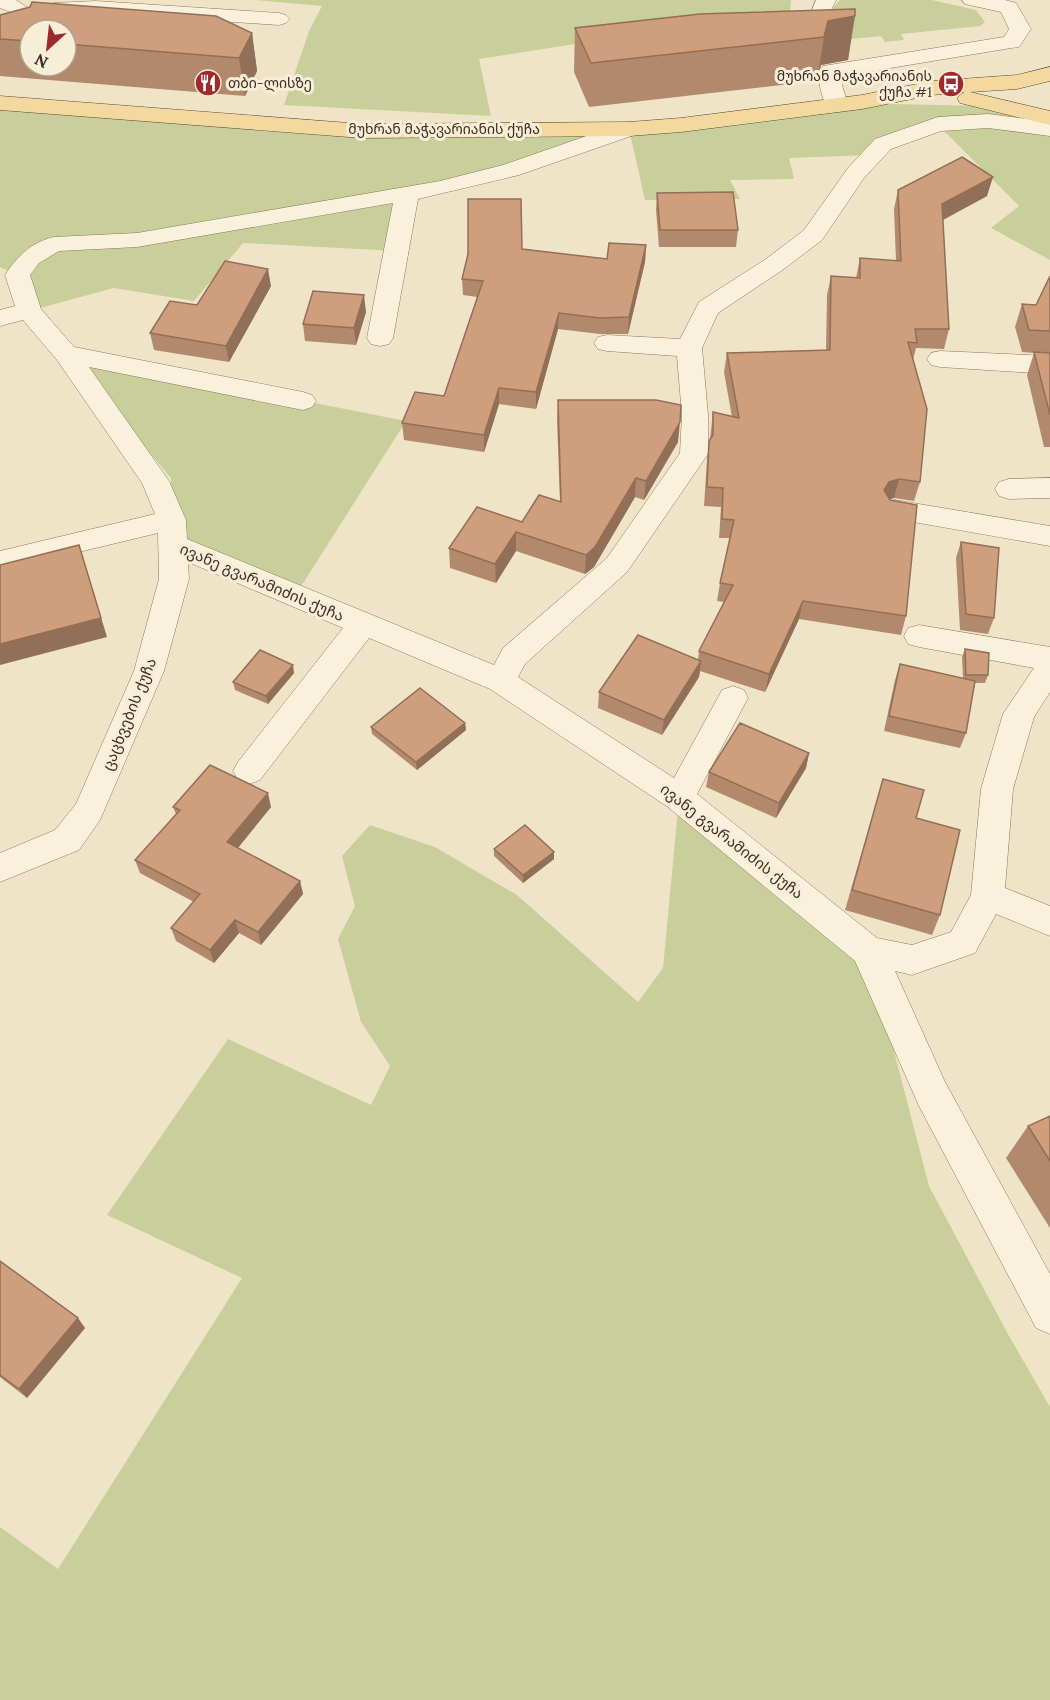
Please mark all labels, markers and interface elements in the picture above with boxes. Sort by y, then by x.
north arrow [18,18,78,78]
text: N [31,50,51,73]
place label: მუხრან მაჭავარიანის ქუჩა #1 [777,67,932,101]
restaurant icon: თბი-ლისზე [193,68,223,98]
bus stop icon: მუხრან მაჭავარიანის ქუჩა #1 [936,69,966,99]
place label: თბი-ლისზე [228,74,312,92]
street label: მუხრან მაჭავარიანის ქუჩა [348,120,540,138]
street label: ივანე გვარამიძის ქუჩა [177,539,347,625]
street label: ცაცხვების ქუჩა [98,655,160,773]
street label: ივანე გვარამიძის ქუჩა [657,779,807,903]

